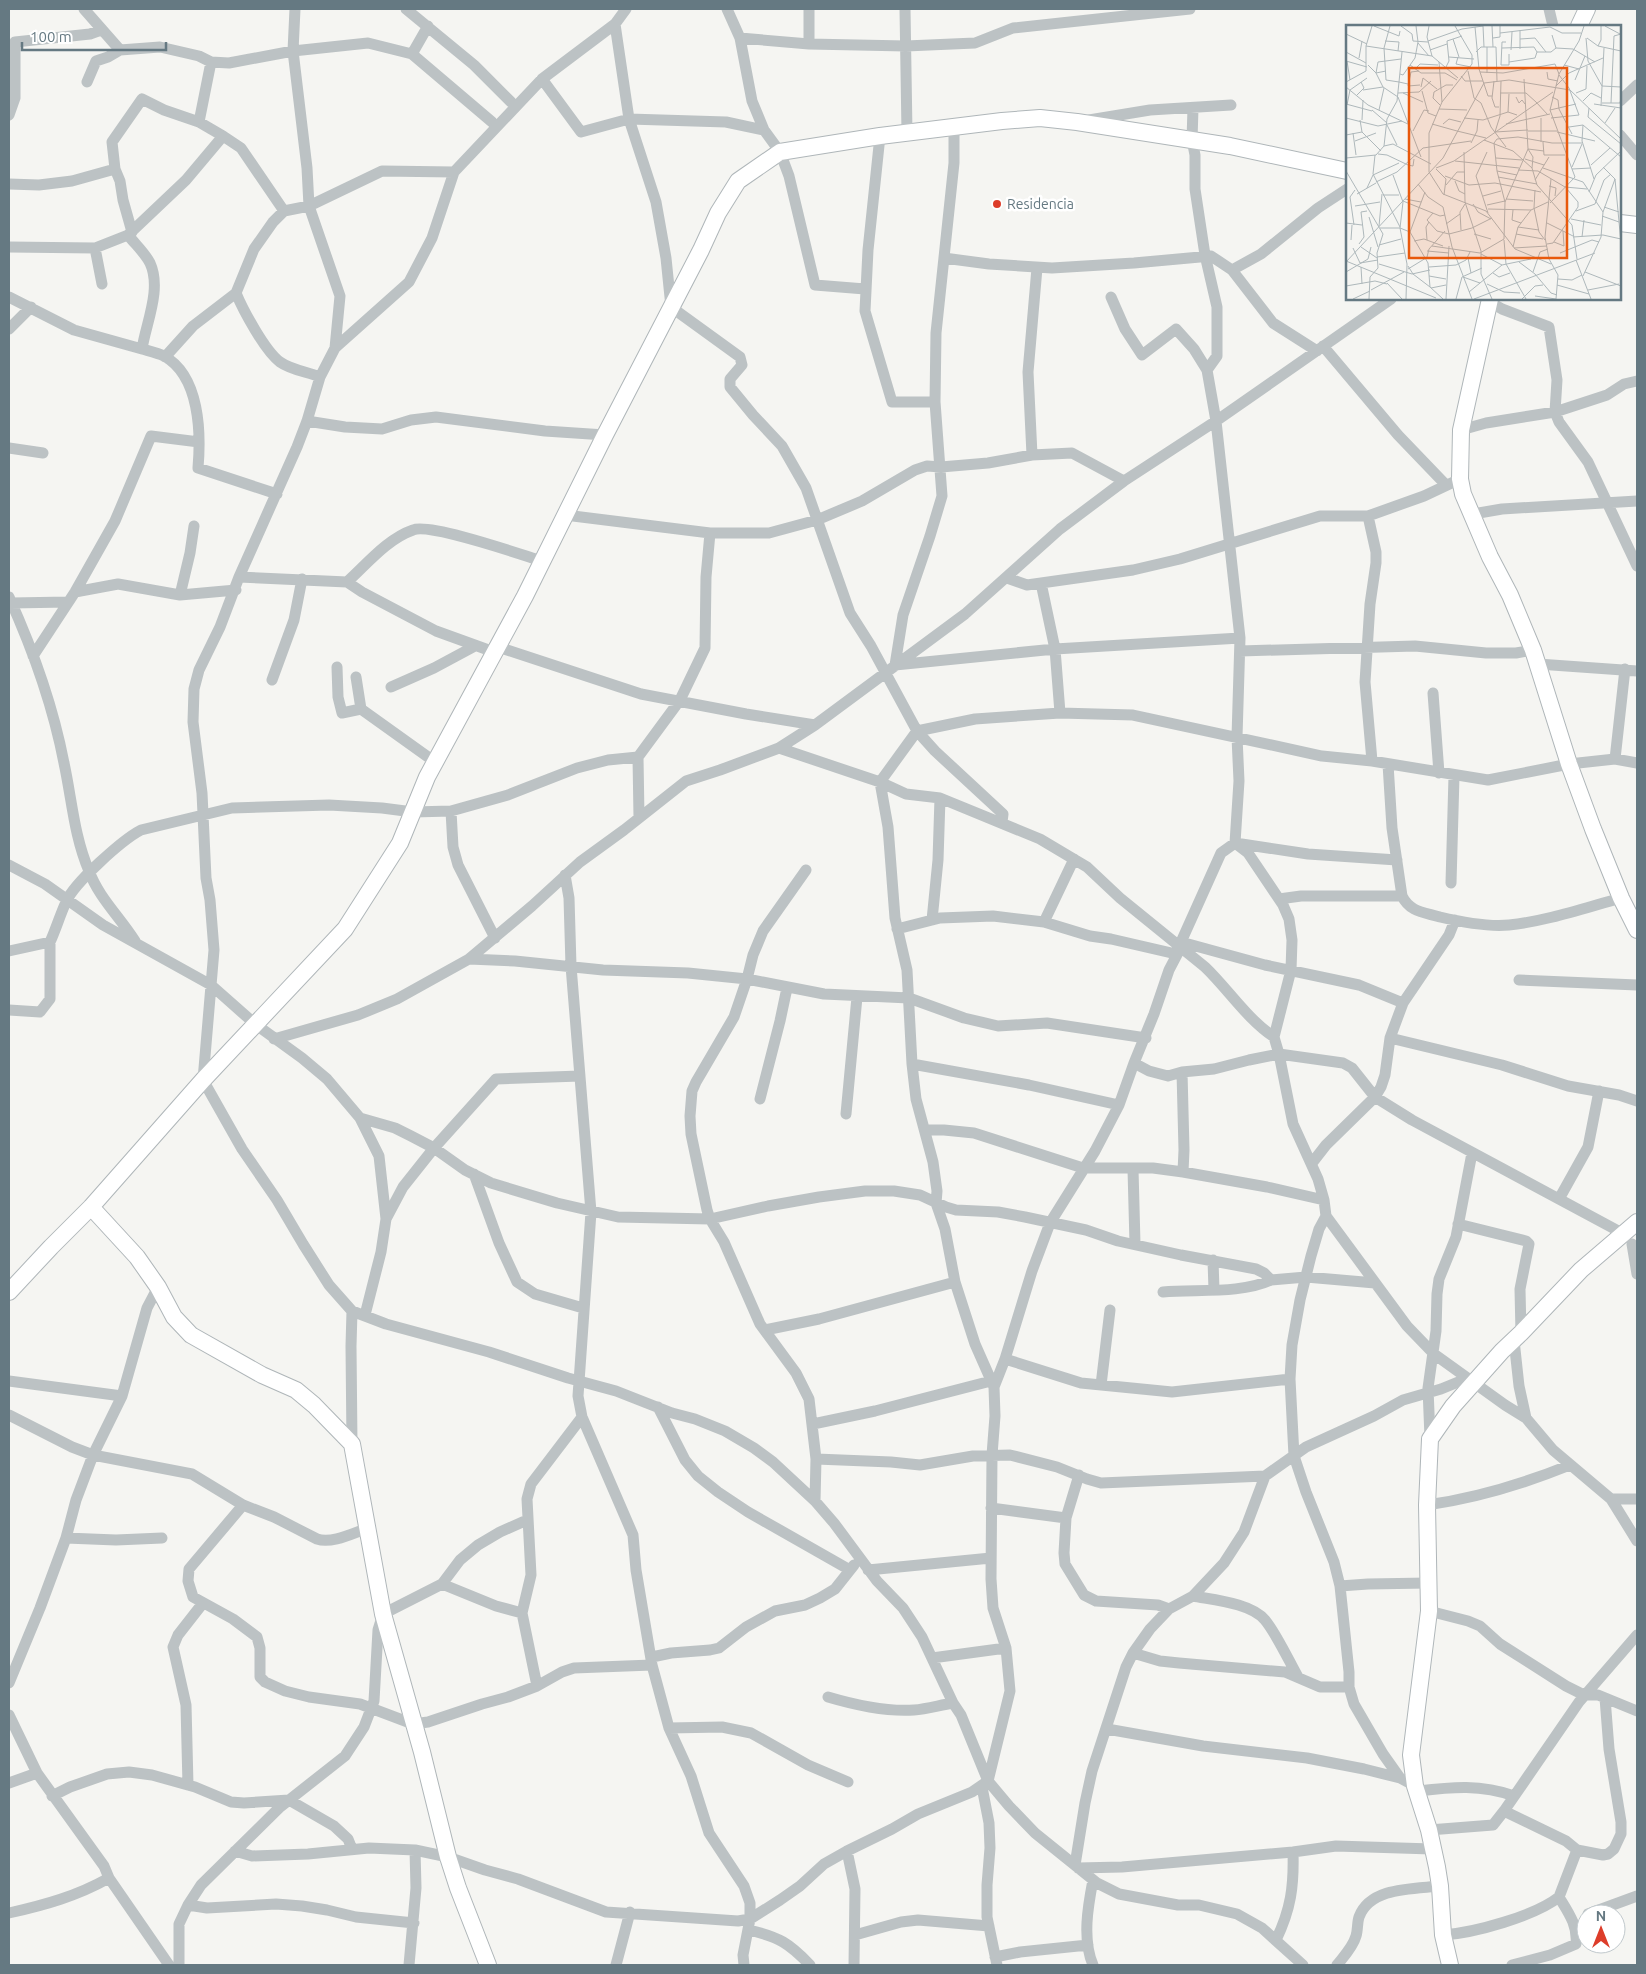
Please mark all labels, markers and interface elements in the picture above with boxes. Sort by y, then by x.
scale bar [22,20,166,52]
inset map [1346,25,1621,300]
text: 100 m [30,28,72,45]
place label: Residencia [1007,196,1074,212]
marker: Residencia [991,198,1003,210]
north arrow [1576,1904,1626,1954]
text: N [1596,1908,1606,1924]

